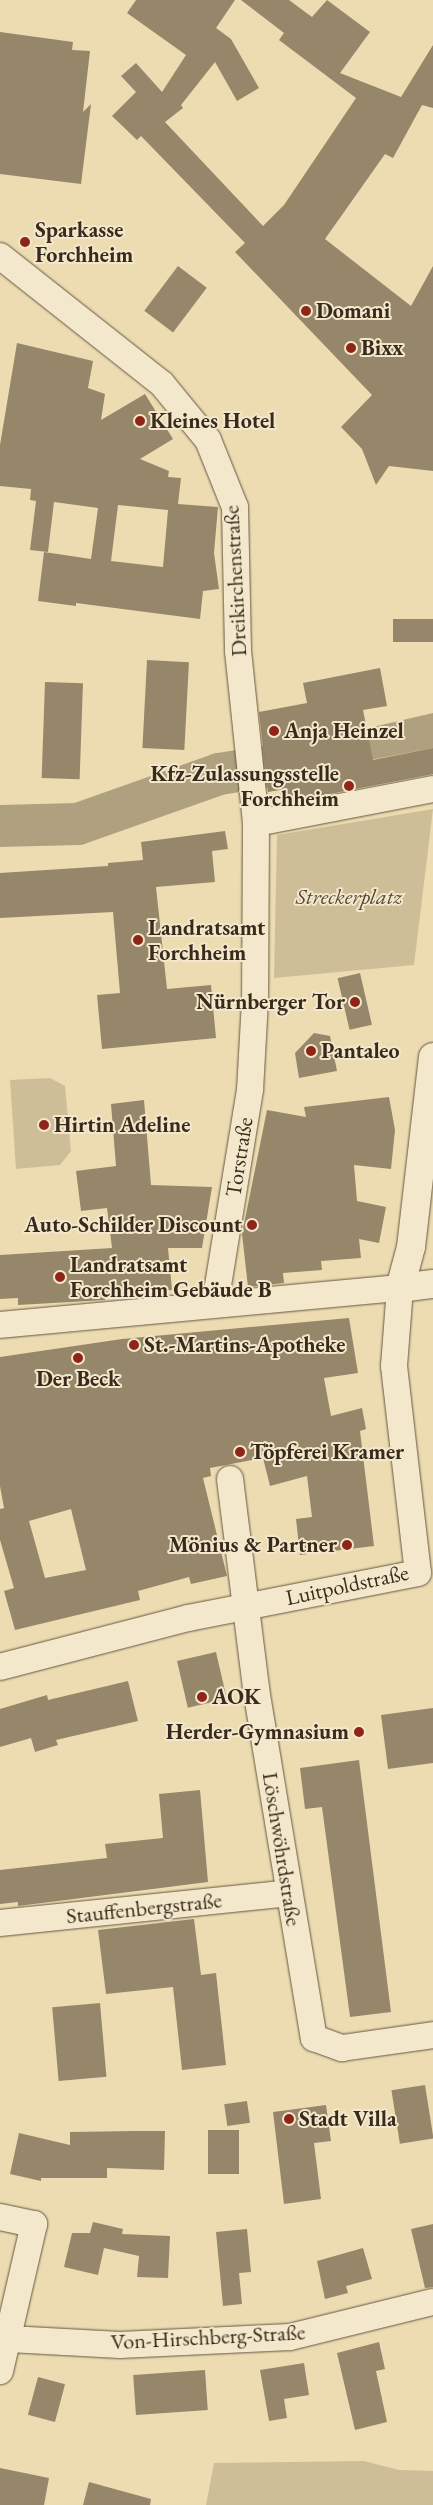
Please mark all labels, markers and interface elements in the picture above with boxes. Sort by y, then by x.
place label: Sparkasse Forchheim [35,216,133,268]
marker: Sparkasse Forchheim [19,236,31,248]
place label: Domani [316,298,390,324]
marker: Domani [300,305,312,317]
place label: Bixx [361,335,403,361]
marker: Bixx [345,342,357,354]
place label: Kleines Hotel [150,408,275,434]
marker: Kleines Hotel [134,415,146,427]
street label: Dreikirchenstraße [218,505,252,657]
place label: Anja Heinzel [284,718,404,744]
marker: Anja Heinzel [268,725,280,737]
place label: Kfz-Zulassungsstelle Forchheim [151,760,339,811]
marker: Kfz-Zulassungsstelle Forchheim [343,780,355,792]
park label: Streckerplatz [296,884,402,910]
place label: Landratsamt Forchheim [148,914,265,966]
marker: Landratsamt Forchheim [132,934,144,946]
place label: Nürnberger Tor [196,989,345,1015]
marker: Nürnberger Tor [349,996,361,1008]
place label: Pantaleo [321,1038,400,1064]
marker: Pantaleo [305,1045,317,1057]
place label: Hirtin Adeline [54,1112,190,1138]
street label: Torstraße [220,1115,258,1199]
marker: Hirtin Adeline [38,1119,50,1131]
place label: Auto-Schilder Discount [24,1212,242,1238]
marker: Auto-Schilder Discount [246,1219,258,1231]
place label: Landratsamt Forchheim Gebäude B [70,1251,272,1302]
marker: Landratsamt Forchheim Gebäude B [54,1271,66,1283]
place label: St.-Martins-Apotheke [144,1332,345,1358]
marker: St.-Martins-Apotheke [128,1339,140,1351]
marker: Der Beck [72,1352,84,1364]
place label: Der Beck [36,1366,120,1392]
place label: Töpferei Kramer [250,1439,404,1465]
marker: Töpferei Kramer [234,1446,246,1458]
place label: Mönius & Partner [169,1532,337,1558]
marker: Mönius & Partner [341,1539,353,1551]
street label: Luitpoldstraße [283,1559,411,1611]
place label: AOK [212,1684,261,1710]
marker: AOK [196,1691,208,1703]
place label: Herder-Gymnasium [166,1719,349,1745]
marker: Herder-Gymnasium [353,1726,365,1738]
street label: Löschwöhrdstraße [257,1770,307,1928]
street label: Stauffenbergstraße [65,1887,223,1929]
place label: Stadt Villa [299,2106,397,2132]
marker: Stadt Villa [283,2113,295,2125]
street label: Von-Hirschberg-Straße [110,2319,306,2355]

